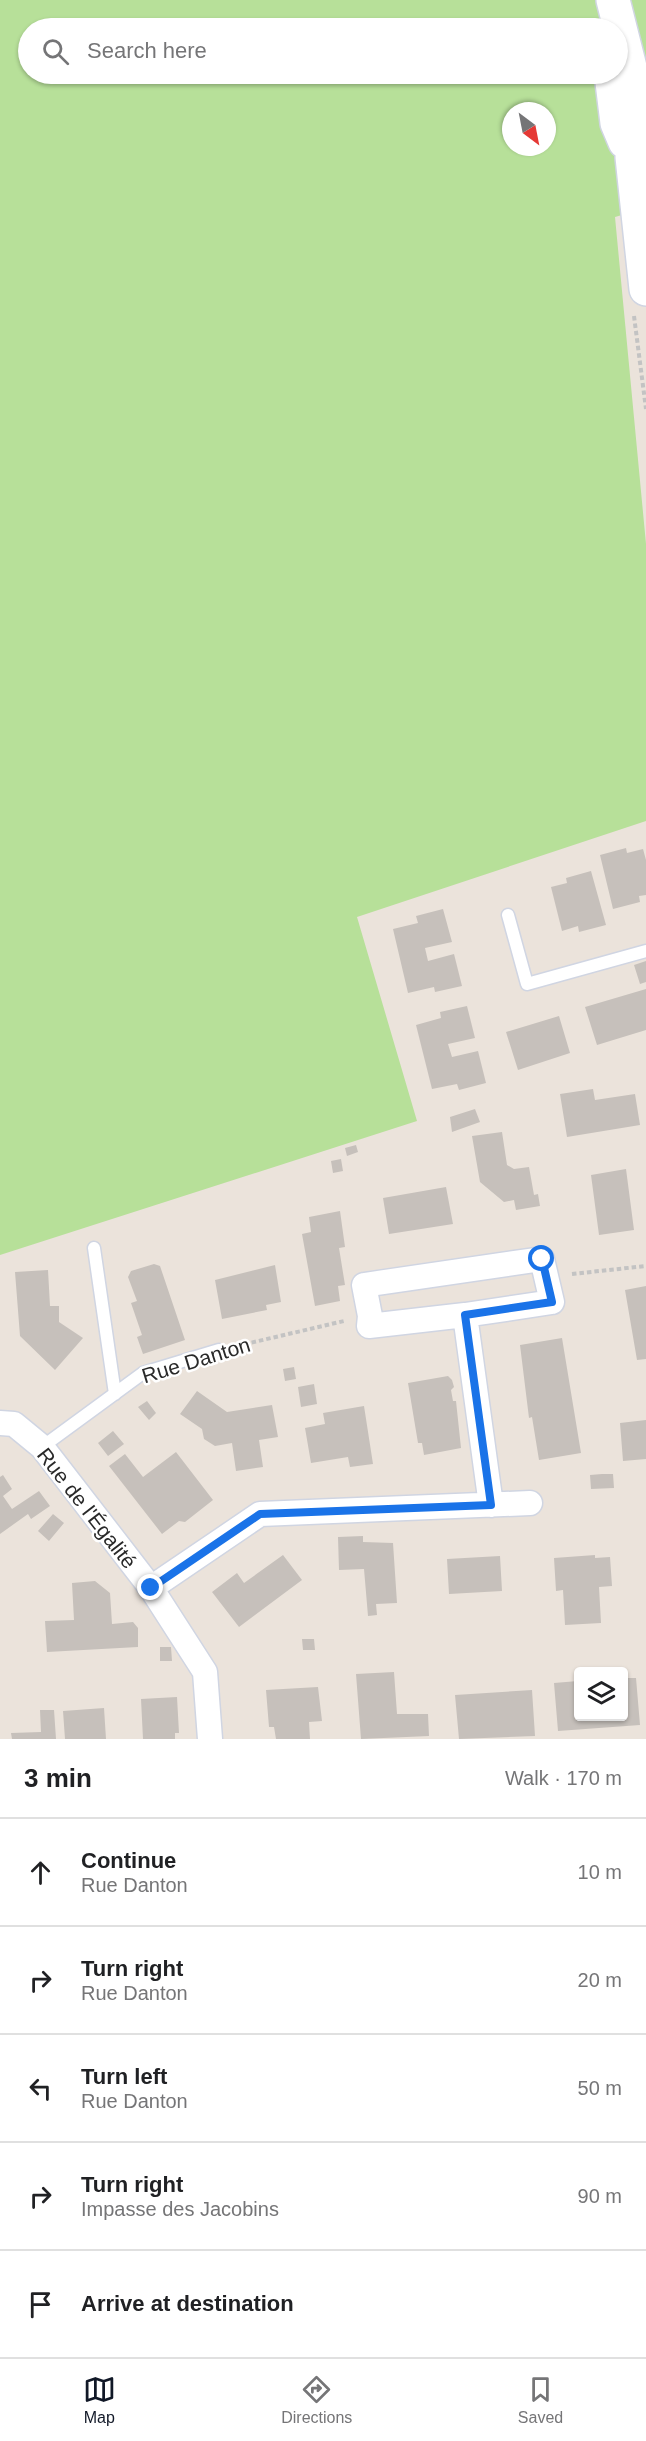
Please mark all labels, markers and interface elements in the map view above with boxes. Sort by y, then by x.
search box [18,18,628,84]
icon: search [39,35,72,68]
text: Search here [87,38,207,63]
north arrow [502,102,556,156]
route start [528,1245,554,1271]
street label: Rue Danton [139,1333,253,1387]
street label: Rue de l'Égalité [33,1443,141,1573]
route end [137,1574,163,1600]
map controls [574,1667,628,1721]
button: layers [574,1667,628,1721]
text: 3 min [24,1763,92,1793]
text: Walk · 170 m [505,1767,622,1789]
text: Continue [81,1848,176,1873]
icon: ahead [24,1856,57,1889]
text: 10 m [578,1861,622,1883]
text: Rue Danton [81,1874,188,1896]
text: Turn right [81,1956,183,1981]
icon: right [24,1964,57,1997]
text: 20 m [578,1969,622,1991]
text: Rue Danton [81,1982,188,2004]
text: Turn left [81,2064,167,2089]
icon: left [24,2072,57,2105]
text: 50 m [578,2077,622,2099]
text: Rue Danton [81,2090,188,2112]
text: Turn right [81,2172,183,2197]
icon: right [24,2180,57,2213]
text: 90 m [578,2185,622,2207]
text: Impasse des Jacobins [81,2198,279,2220]
icon: arrive [24,2288,57,2321]
text: Arrive at destination [81,2291,294,2316]
tab: Map [83,2373,116,2427]
tab: Directions [281,2373,352,2427]
tab: Saved [518,2373,563,2427]

